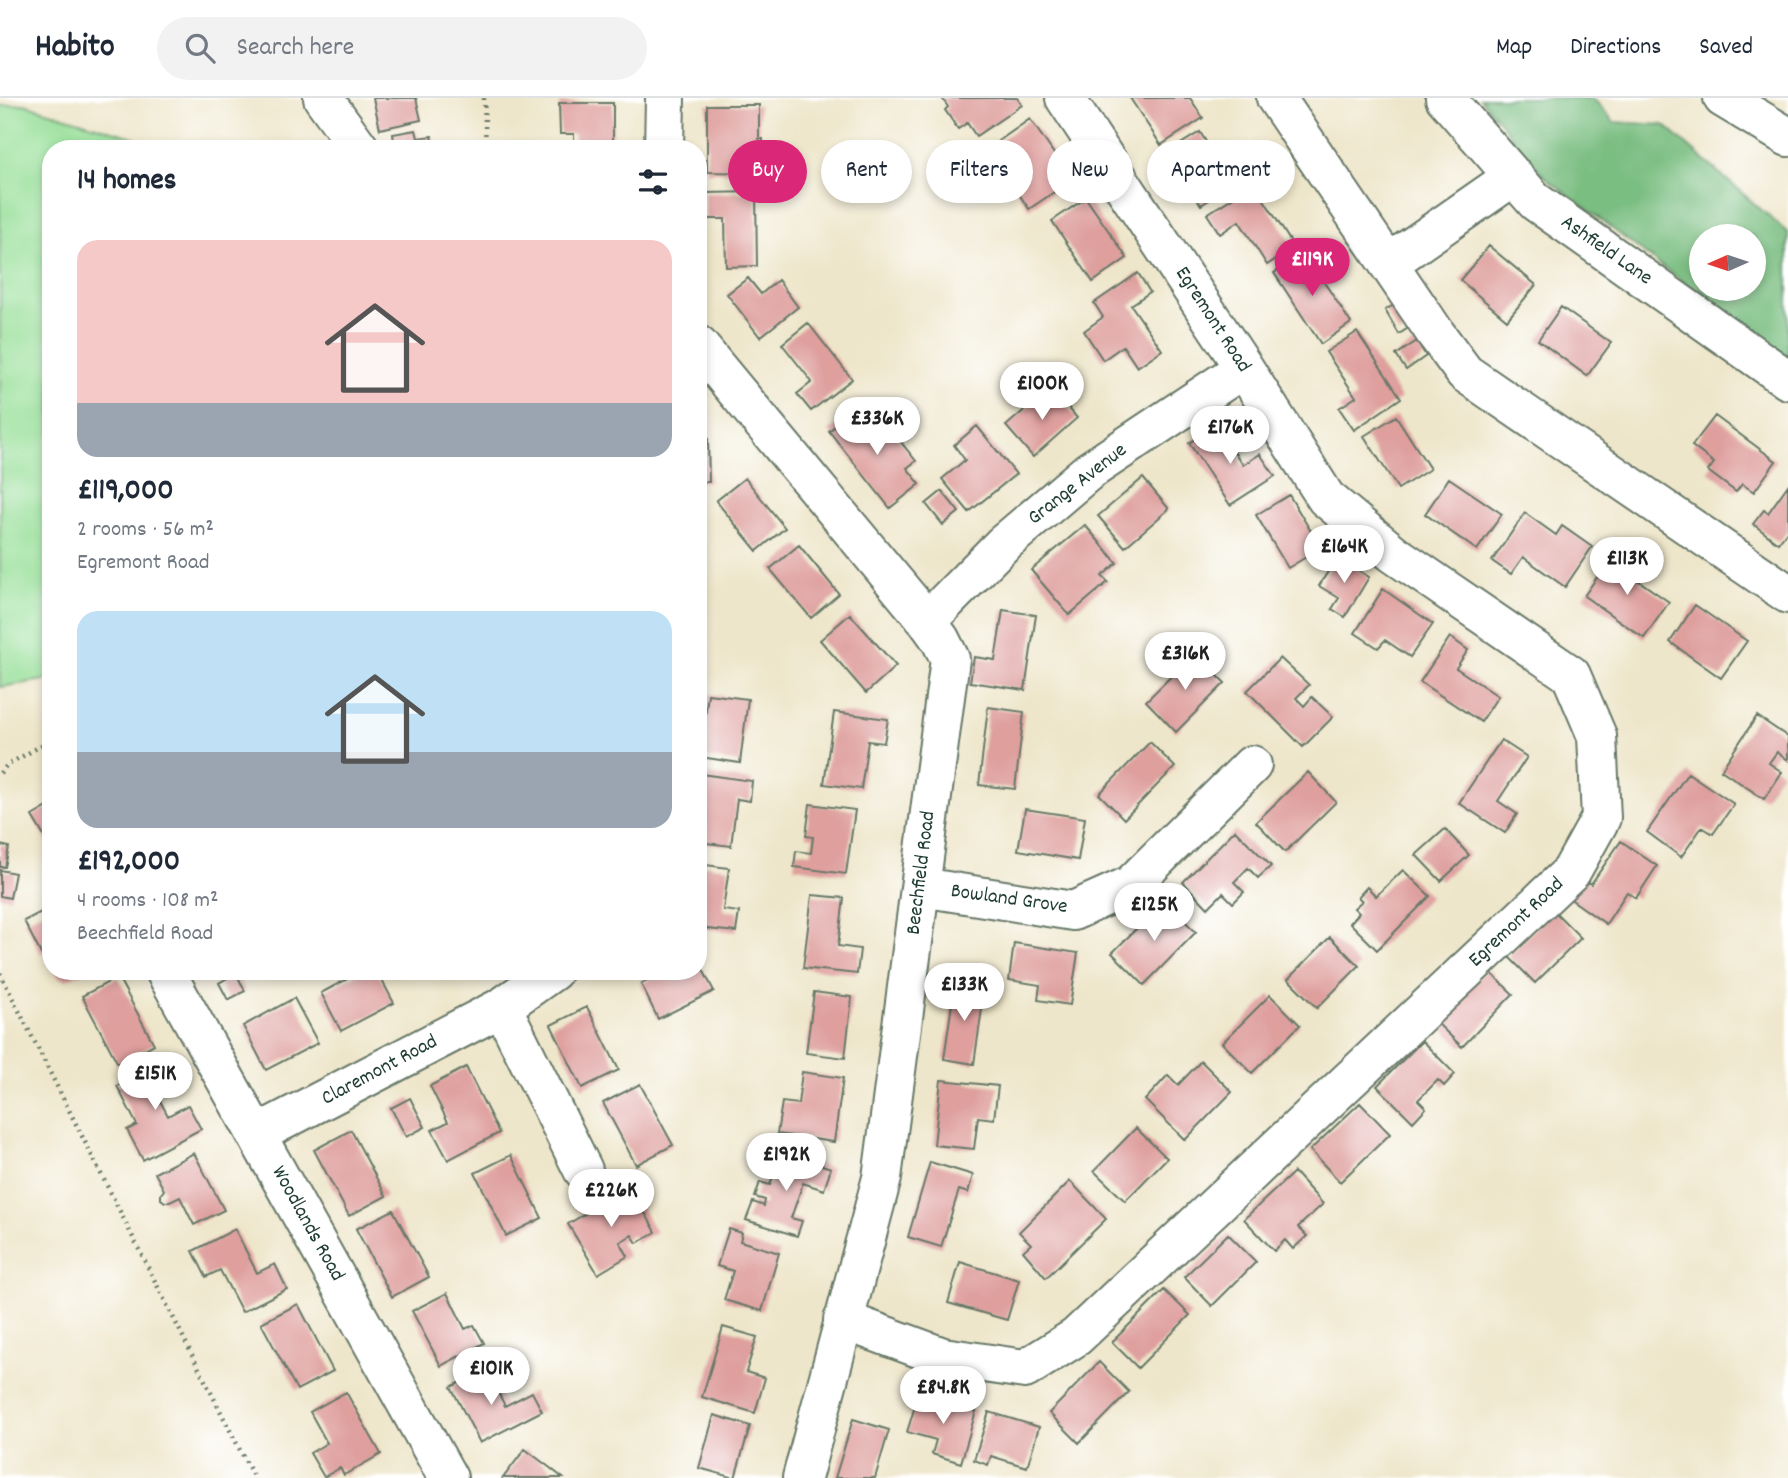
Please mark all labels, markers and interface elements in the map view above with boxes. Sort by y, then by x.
search box [157,17,647,80]
text: Habito [35,25,115,72]
icon: search [181,29,219,67]
text: Search here [237,30,354,67]
text: Map [1496,31,1532,65]
text: Directions [1570,31,1661,65]
text: Saved [1699,31,1753,65]
chip: Buy [728,140,807,203]
chip: Rent [821,140,912,203]
chip: Filters [926,140,1033,203]
chip: New [1047,140,1133,203]
chip: Apartment [1147,140,1295,203]
text: 14 homes [77,161,176,204]
icon: filters [634,163,672,201]
street label: Ashfield Lane [1554,208,1658,294]
north arrow [1689,224,1766,301]
map controls [1689,224,1766,301]
pin: £119K [1263,238,1361,298]
text: £119K [1291,244,1333,277]
street label: Egremont Road [1166,261,1258,379]
icon: home [312,285,438,411]
pin: £100K [993,362,1091,422]
text: £100K [1016,368,1068,401]
pin: £336K [828,398,926,457]
text: £336K [850,403,904,436]
pin: £176K [1181,406,1279,466]
text: £176K [1206,412,1254,445]
street label: Grange Avenue [1022,437,1134,533]
text: £119,000 [77,471,174,514]
text: 2 rooms · 56 m² [77,514,214,547]
pin: £164K [1295,526,1393,585]
text: £164K [1320,531,1368,564]
pin: £113K [1578,538,1676,597]
text: £113K [1606,543,1648,576]
text: Egremont Road [77,547,210,580]
pin: £316K [1136,632,1234,692]
text: £316K [1161,638,1209,671]
icon: home [312,656,438,782]
street label: Beechfield Road [900,809,944,937]
text: £192,000 [77,842,180,885]
street label: Egremont Road [1462,871,1572,975]
street label: Bowland Grove [949,877,1069,923]
pin: £125K [1105,884,1203,943]
text: 4 rooms · 108 m² [77,885,218,918]
text: £125K [1130,889,1178,922]
text: Beechfield Road [77,918,213,951]
pin: £133K [915,964,1013,1023]
text: £133K [940,969,988,1002]
street label: Claremont Road [317,1028,443,1114]
pin: £151K [106,1052,204,1112]
text: £151K [134,1058,176,1091]
pin: £192K [737,1134,835,1193]
text: £192K [762,1139,810,1172]
street label: Woodlands Road [263,1161,351,1287]
pin: £226K [562,1170,660,1229]
text: £226K [584,1175,638,1208]
pin: £101K [442,1348,540,1407]
text: £101K [469,1353,513,1386]
pin: £84.8K [886,1366,1000,1426]
text: £84.8K [916,1372,970,1405]

